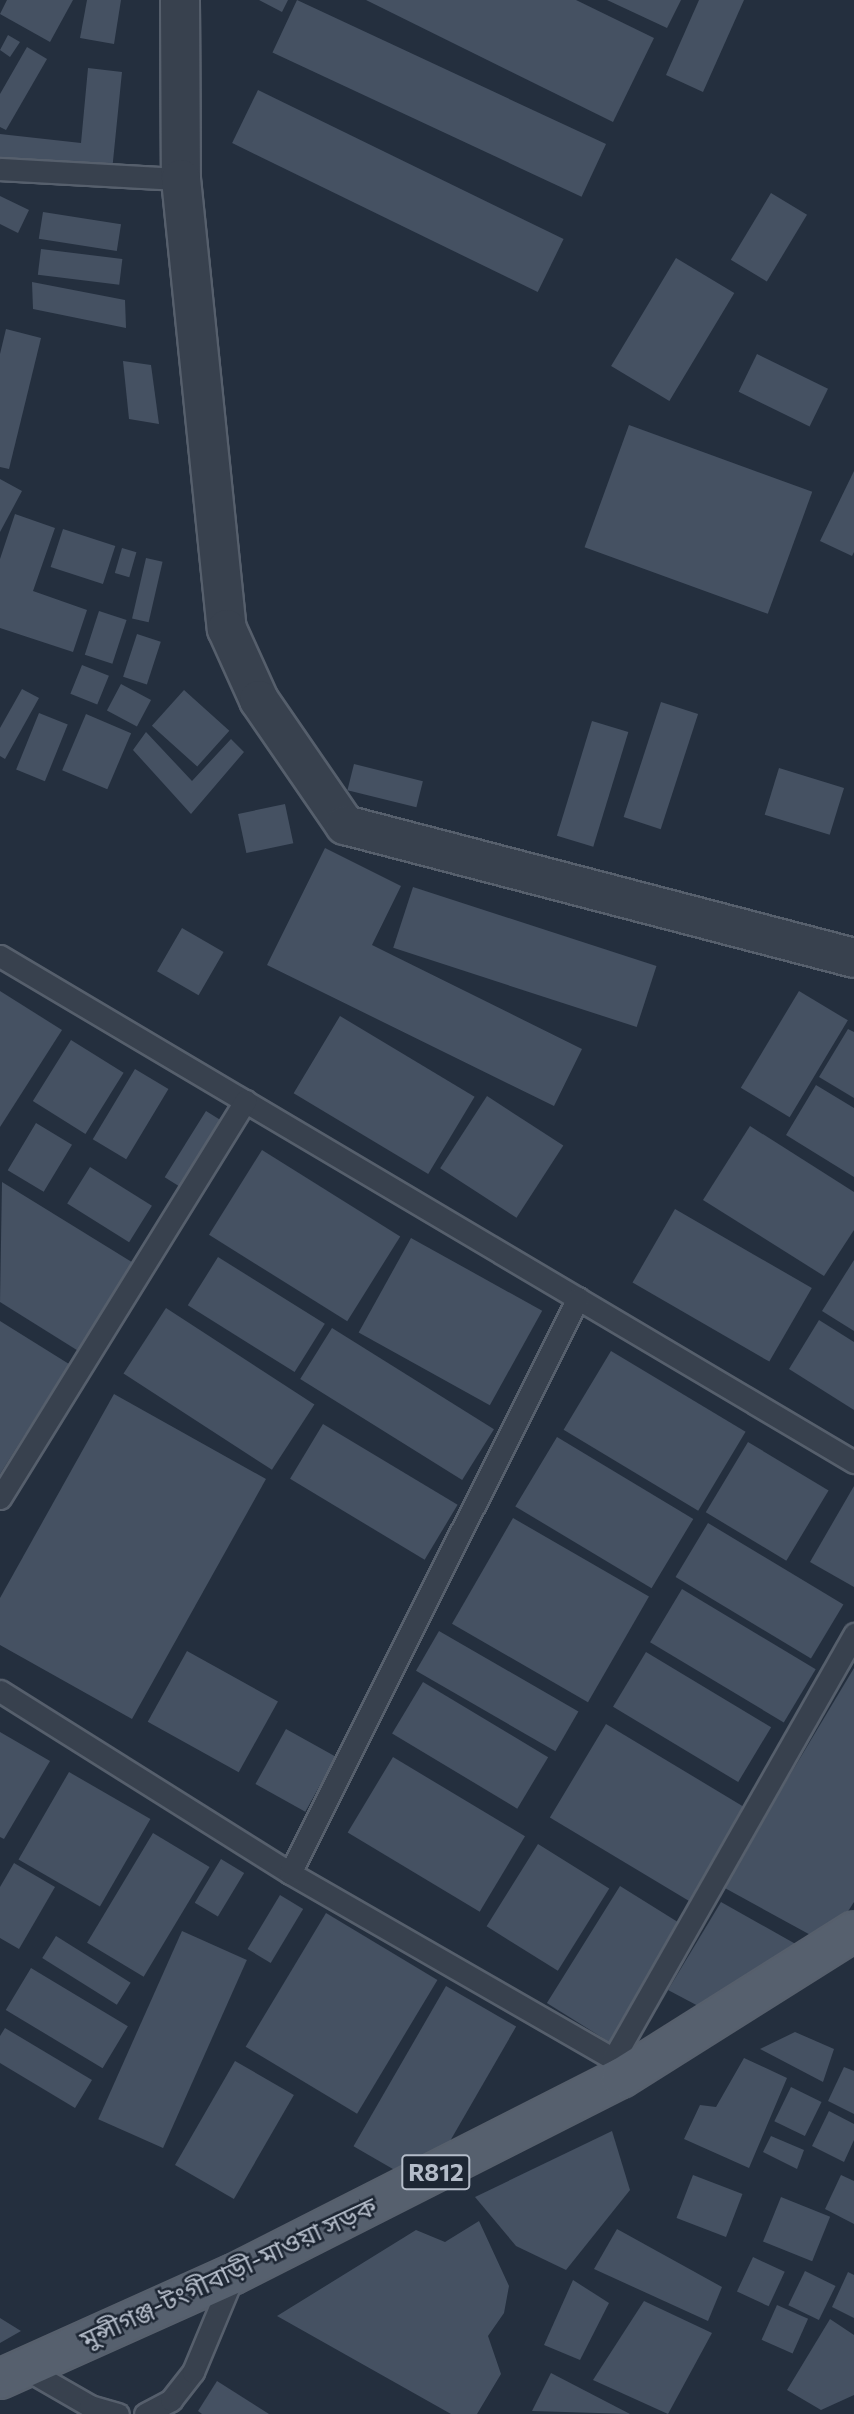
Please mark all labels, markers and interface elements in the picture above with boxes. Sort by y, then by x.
road number: R812 [401,2152,471,2192]
street label: মুন্সীগঞ্জ-টংগীবাড়ী-মাওয়া সড়ক [75,2189,381,2355]

